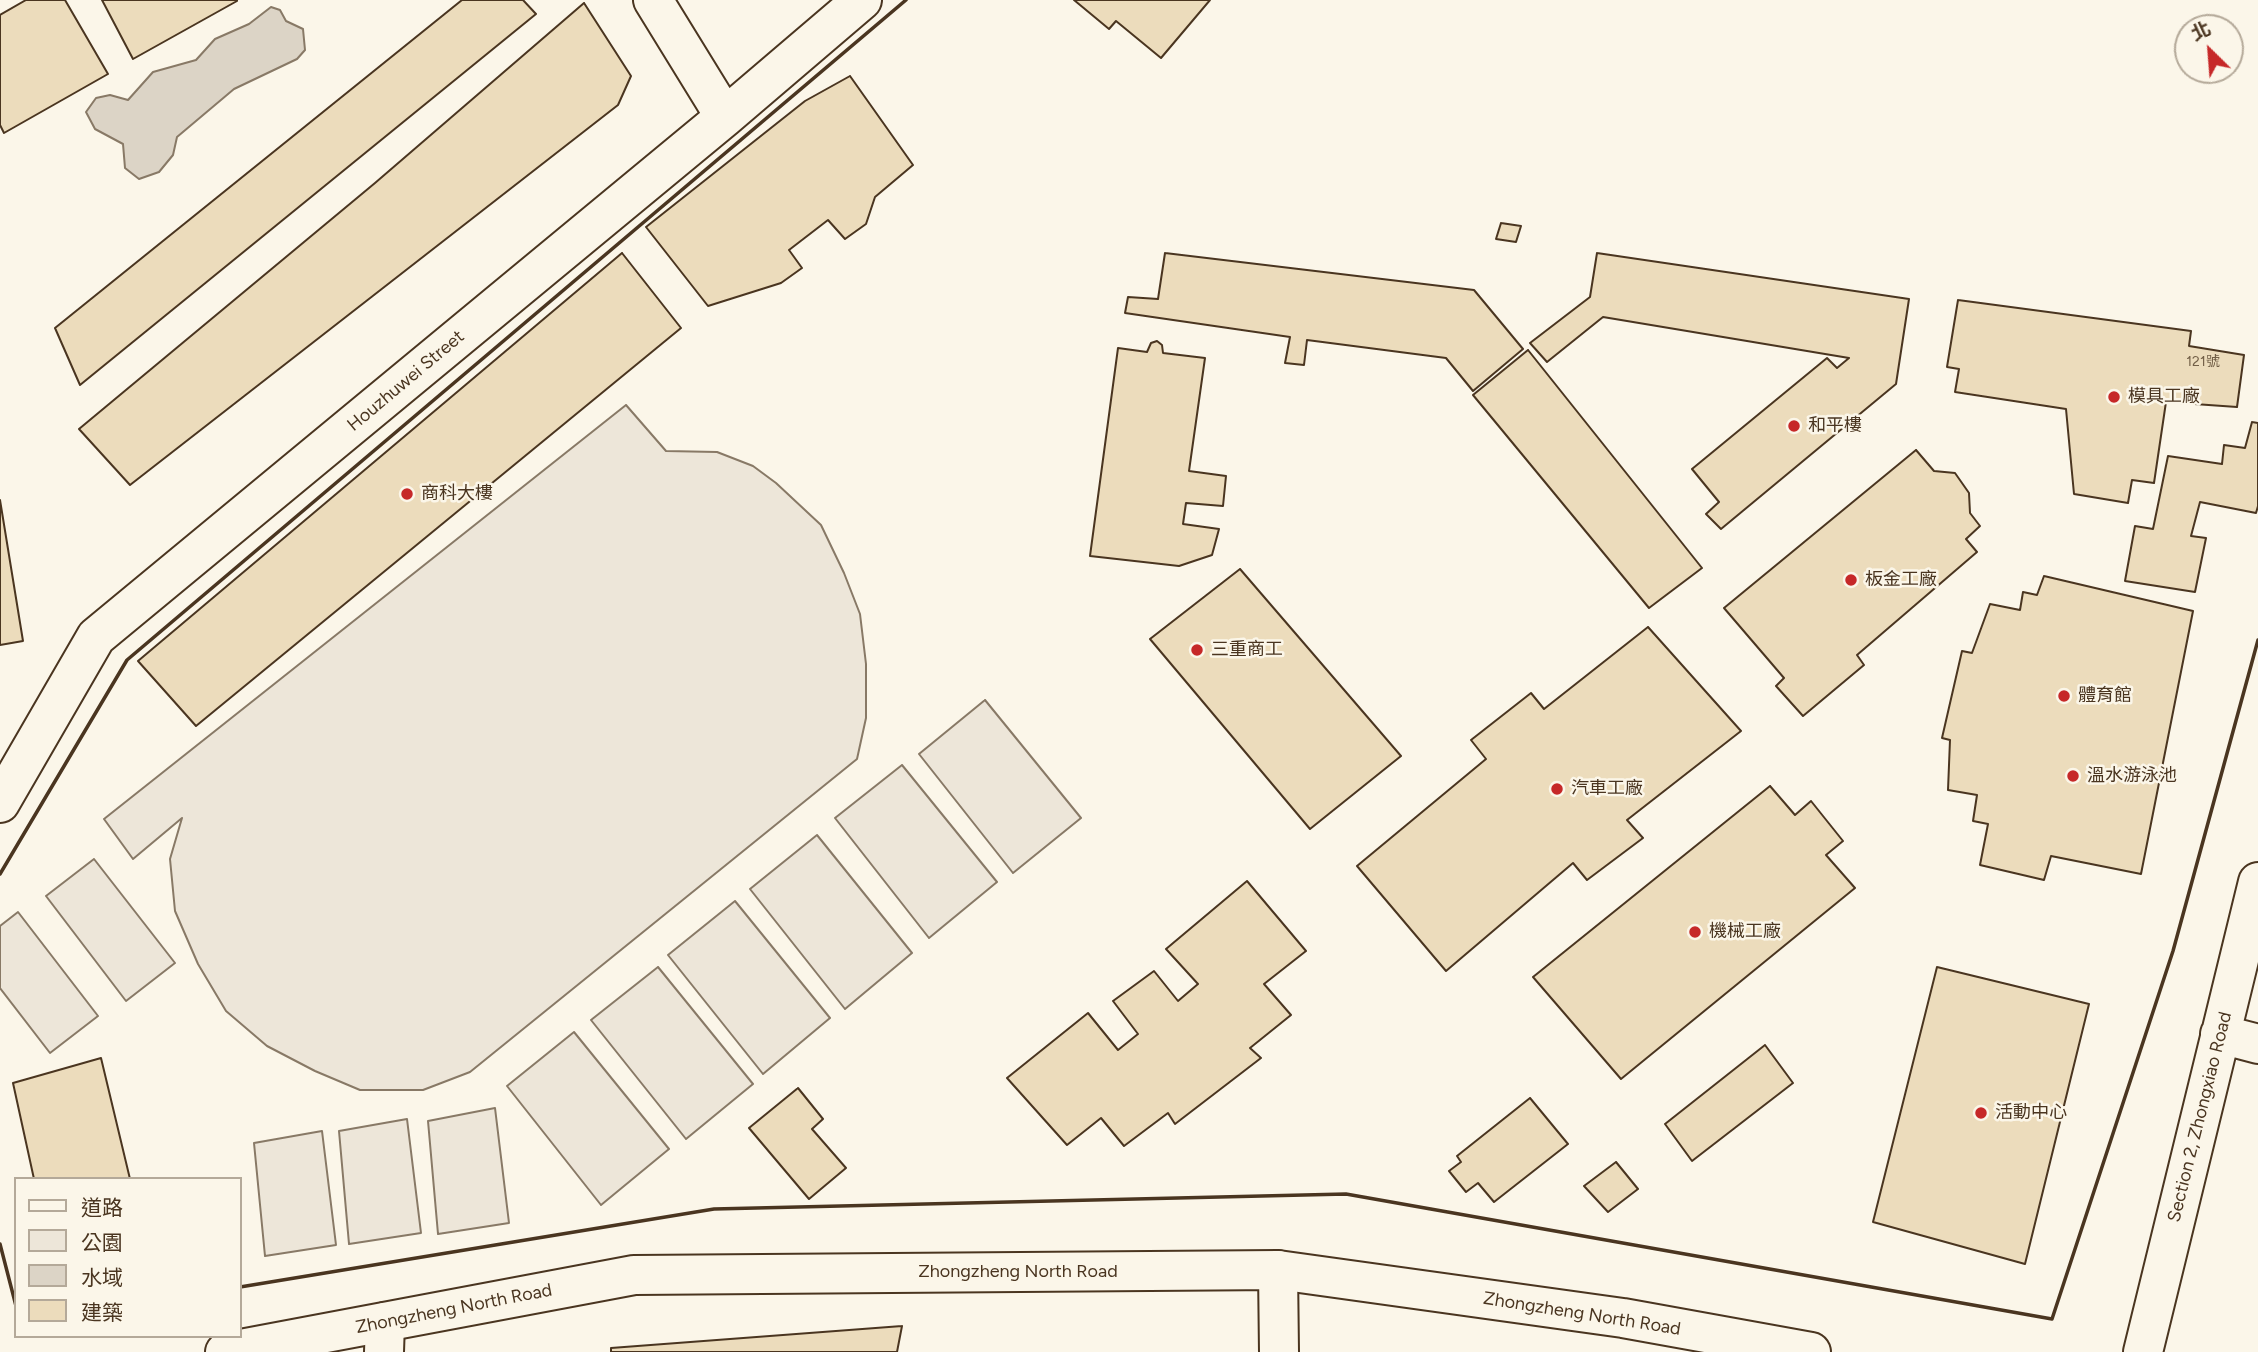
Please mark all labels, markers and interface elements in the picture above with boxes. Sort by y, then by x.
north arrow [2174,14,2244,84]
text: 北 [2187,17,2214,46]
street label: Houzhuwei Street [343,326,469,436]
house number: 121號 [2186,354,2220,370]
place label: 模具工廠 [2128,386,2200,408]
marker: 模具工廠 [2106,389,2122,405]
place label: 和平樓 [1808,415,1862,437]
marker: 和平樓 [1786,418,1802,434]
place label: 商科大樓 [421,483,493,505]
marker: 商科大樓 [399,486,415,502]
place label: 板金工廠 [1865,569,1937,591]
marker: 板金工廠 [1843,572,1859,588]
place label: 三重商工 [1211,639,1283,661]
marker: 三重商工 [1189,642,1205,658]
place label: 體育館 [2078,685,2132,707]
marker: 體育館 [2056,688,2072,704]
place label: 溫水游泳池 [2087,765,2177,787]
marker: 溫水游泳池 [2065,768,2081,784]
place label: 汽車工廠 [1571,778,1643,800]
marker: 汽車工廠 [1549,781,1565,797]
place label: 機械工廠 [1709,921,1781,943]
marker: 機械工廠 [1687,924,1703,940]
street label: Section 2, Zhongxiao Road [2163,1010,2237,1224]
place label: 活動中心 [1995,1102,2067,1124]
marker: 活動中心 [1973,1105,1989,1121]
legend [14,1177,242,1338]
text: 道路 [81,1195,123,1220]
text: 公園 [81,1230,123,1255]
street label: Zhongzheng North Road [918,1261,1118,1283]
text: 水域 [81,1265,123,1290]
street label: Zhongzheng North Road [354,1279,554,1339]
street label: Zhongzheng North Road [1482,1288,1682,1340]
text: 建築 [81,1300,123,1325]

